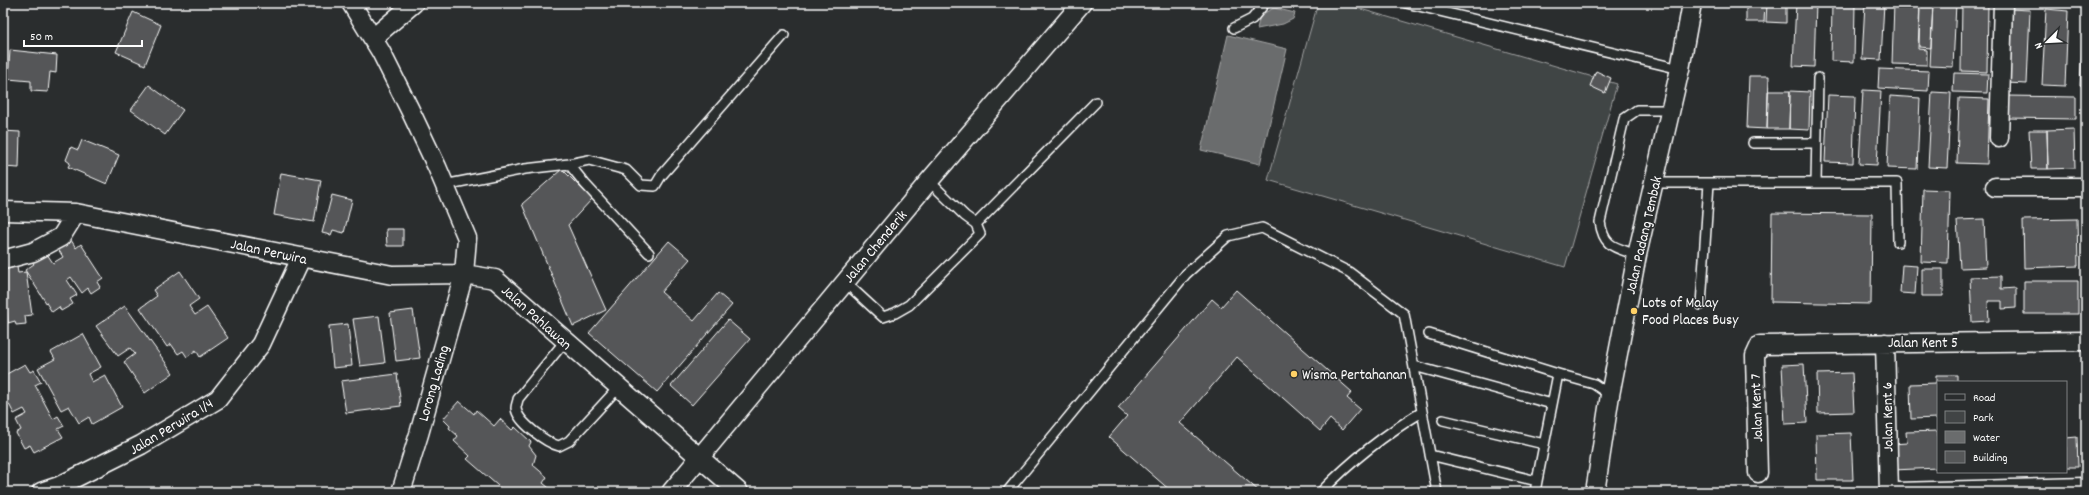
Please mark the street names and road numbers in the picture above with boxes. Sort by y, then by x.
street label: Jalan Padang Tembak [1621,174,1669,297]
street label: Jalan Chenderik [839,206,914,289]
street label: Jalan Perwira [228,234,310,272]
street label: Jalan Pahlawan [495,281,576,356]
street label: Jalan Kent 5 [1888,333,1958,355]
street label: Lorong Lading [414,343,456,424]
street label: Jalan Kent 7 [1746,373,1770,443]
street label: Jalan Kent 6 [1877,382,1901,452]
street label: Jalan Perwira 1/4 [126,394,218,462]

